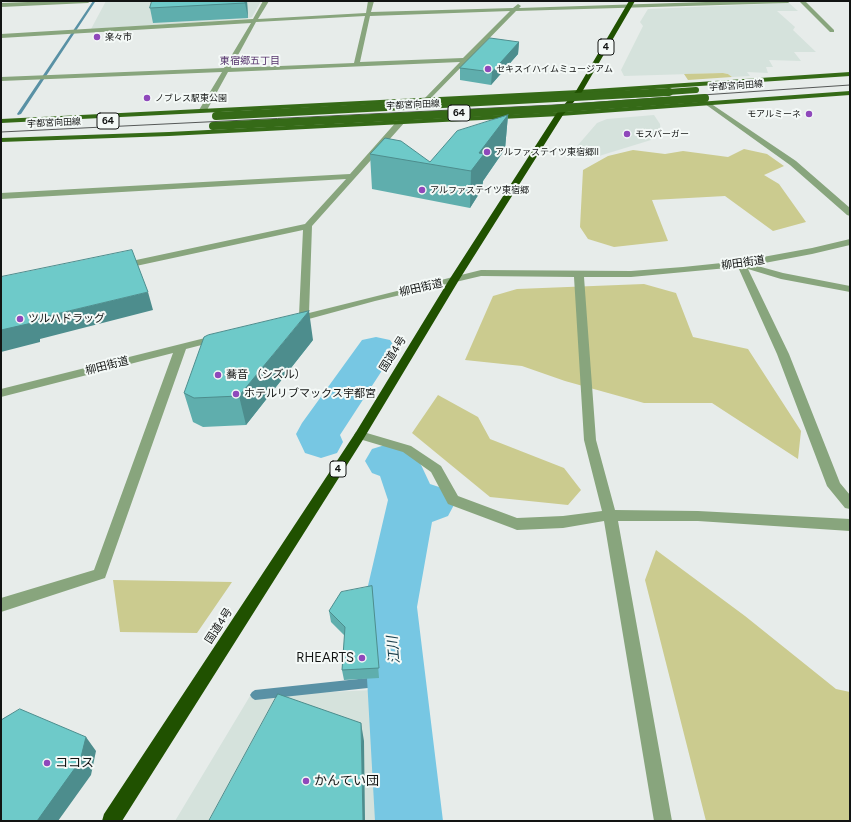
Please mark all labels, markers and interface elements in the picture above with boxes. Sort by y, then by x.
marker: 楽々市 [92,32,102,42]
place label: 楽々市 [105,32,132,42]
road number: 4 [598,39,614,55]
district label: 東宿郷五丁目 [220,55,280,67]
marker: セキスイハイムミュージアム [483,64,493,74]
place label: セキスイハイムミュージアム [496,64,613,74]
street label: 宇都宮向田線 [709,79,763,93]
marker: ノブレス駅東公園 [142,93,152,103]
place label: ノブレス駅東公園 [155,93,227,103]
street label: 宇都宮向田線 [386,98,440,112]
road number: 64 [448,105,470,121]
place label: モアルミーネ [747,109,801,119]
marker: モアルミーネ [804,109,814,119]
road number: 64 [97,113,119,129]
street label: 宇都宮向田線 [27,116,81,130]
marker: モスバーガー [622,129,632,139]
place label: モスバーガー [635,129,689,139]
marker: アルファステイツ東宿郷II [482,147,492,157]
place label: アルファステイツ東宿郷II [495,147,599,157]
marker: アルファステイツ東宿郷 [417,185,427,195]
place label: アルファステイツ東宿郷 [430,185,529,195]
street label: 柳田街道 [720,253,766,273]
street label: 柳田街道 [398,277,444,299]
place label: ツルハドラッグ [28,312,105,326]
marker: ツルハドラッグ [15,314,25,324]
street label: 国道4号 [377,334,409,374]
street label: 柳田街道 [84,354,130,378]
place label: 蕎音 （シズル） [226,368,306,382]
marker: 蕎音 （シズル） [213,370,223,380]
place label: ホテルリブマックス宇都宮 [244,387,376,401]
marker: ホテルリブマックス宇都宮 [231,389,241,399]
road number: 4 [330,461,346,477]
street label: 国道4号 [203,606,235,646]
water label: 江川 [384,635,404,665]
place label: RHEARTS [296,650,354,666]
marker: RHEARTS [357,653,367,663]
place label: ココス [55,755,94,771]
marker: ココス [42,758,52,768]
place label: かんてい団 [314,773,379,789]
marker: かんてい団 [301,776,311,786]

